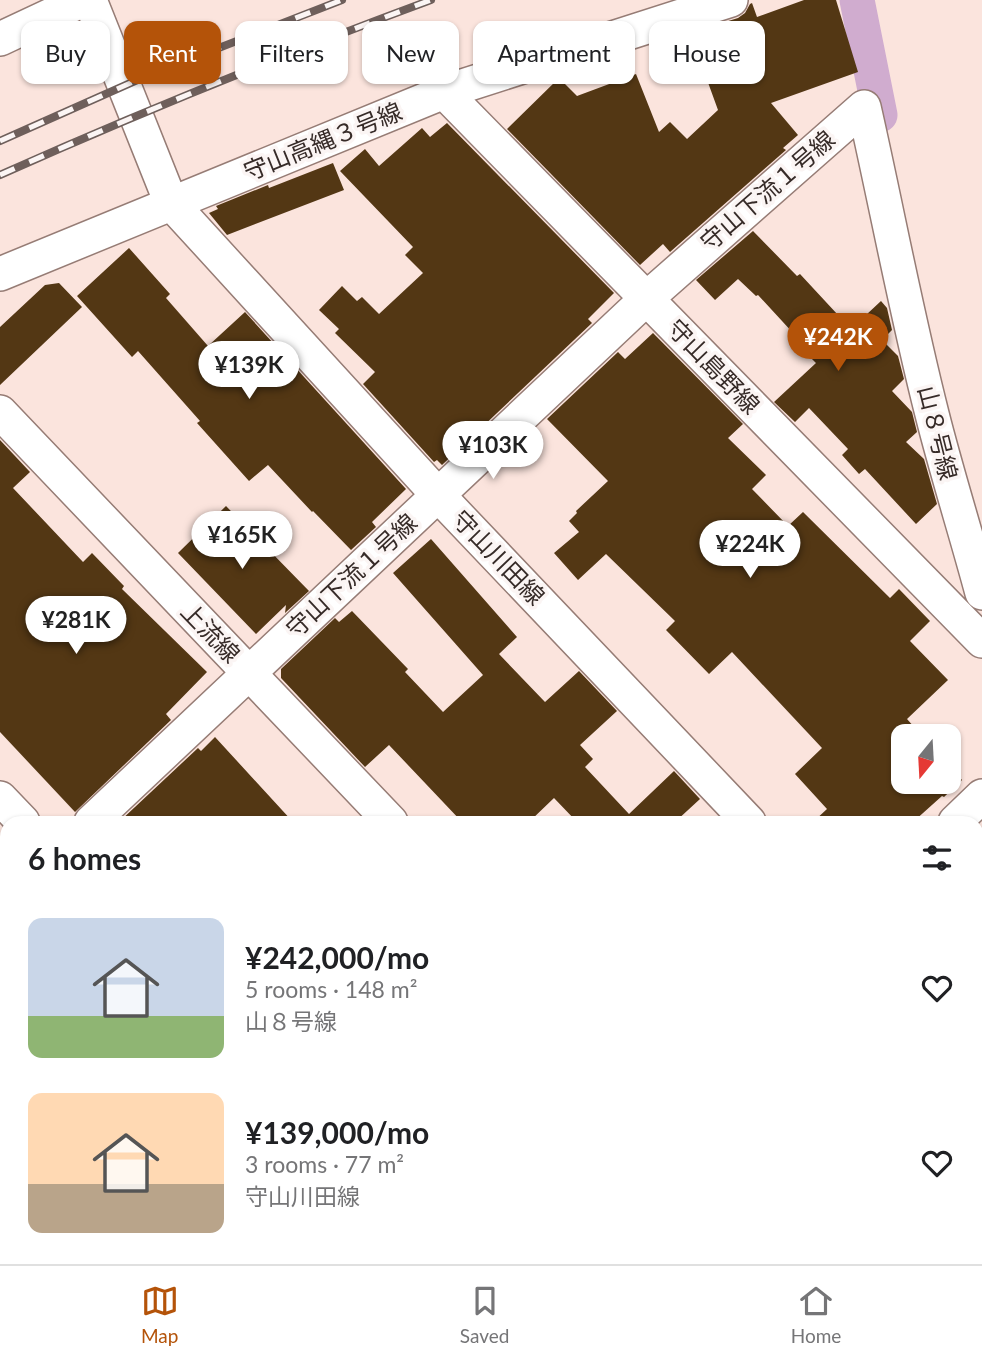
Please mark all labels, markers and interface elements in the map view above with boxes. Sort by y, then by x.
chip: Buy [21,21,110,84]
chip: Rent [124,21,221,84]
chip: Filters [235,21,348,84]
chip: New [362,21,459,84]
chip: Apartment [473,21,635,84]
chip: House [649,21,765,84]
street label: 守山高縄３号線 [239,96,406,186]
street label: 守山下流１号線 [694,124,840,256]
street label: 守山島野線 [662,313,766,419]
pin: ¥242K [789,314,887,373]
text: ¥242K [803,322,873,350]
pin: ¥139K [200,342,298,401]
text: ¥139K [214,350,284,378]
street label: 山８号線 [913,383,964,483]
pin: ¥103K [444,421,542,481]
text: ¥103K [458,430,528,458]
street label: 守山川田線 [447,504,551,610]
street label: 守山下流１号線 [280,507,422,643]
pin: ¥165K [193,512,291,571]
text: ¥165K [207,520,277,548]
pin: ¥224K [701,520,799,580]
text: ¥224K [715,529,785,557]
pin: ¥281K [27,596,125,656]
street label: 上流線 [176,596,247,668]
text: ¥281K [41,605,111,633]
north arrow [891,724,961,794]
map controls [891,724,961,794]
icon: filters [918,839,956,877]
text: 6 homes [28,840,141,876]
text: ¥242,000/mo [245,939,429,975]
icon: home [84,946,168,1030]
icon: heart [918,969,956,1007]
text: 5 rooms · 148 m² [245,975,417,1003]
text: 山８号線 [245,1007,337,1035]
text: ¥139,000/mo [245,1114,429,1150]
icon: home [84,1121,168,1205]
icon: heart [918,1144,956,1182]
text: 3 rooms · 77 m² [245,1150,404,1178]
text: 守山川田線 [245,1182,360,1210]
tab: Map [141,1282,179,1347]
tab: Saved [460,1282,509,1347]
tab: Home [791,1282,841,1347]

